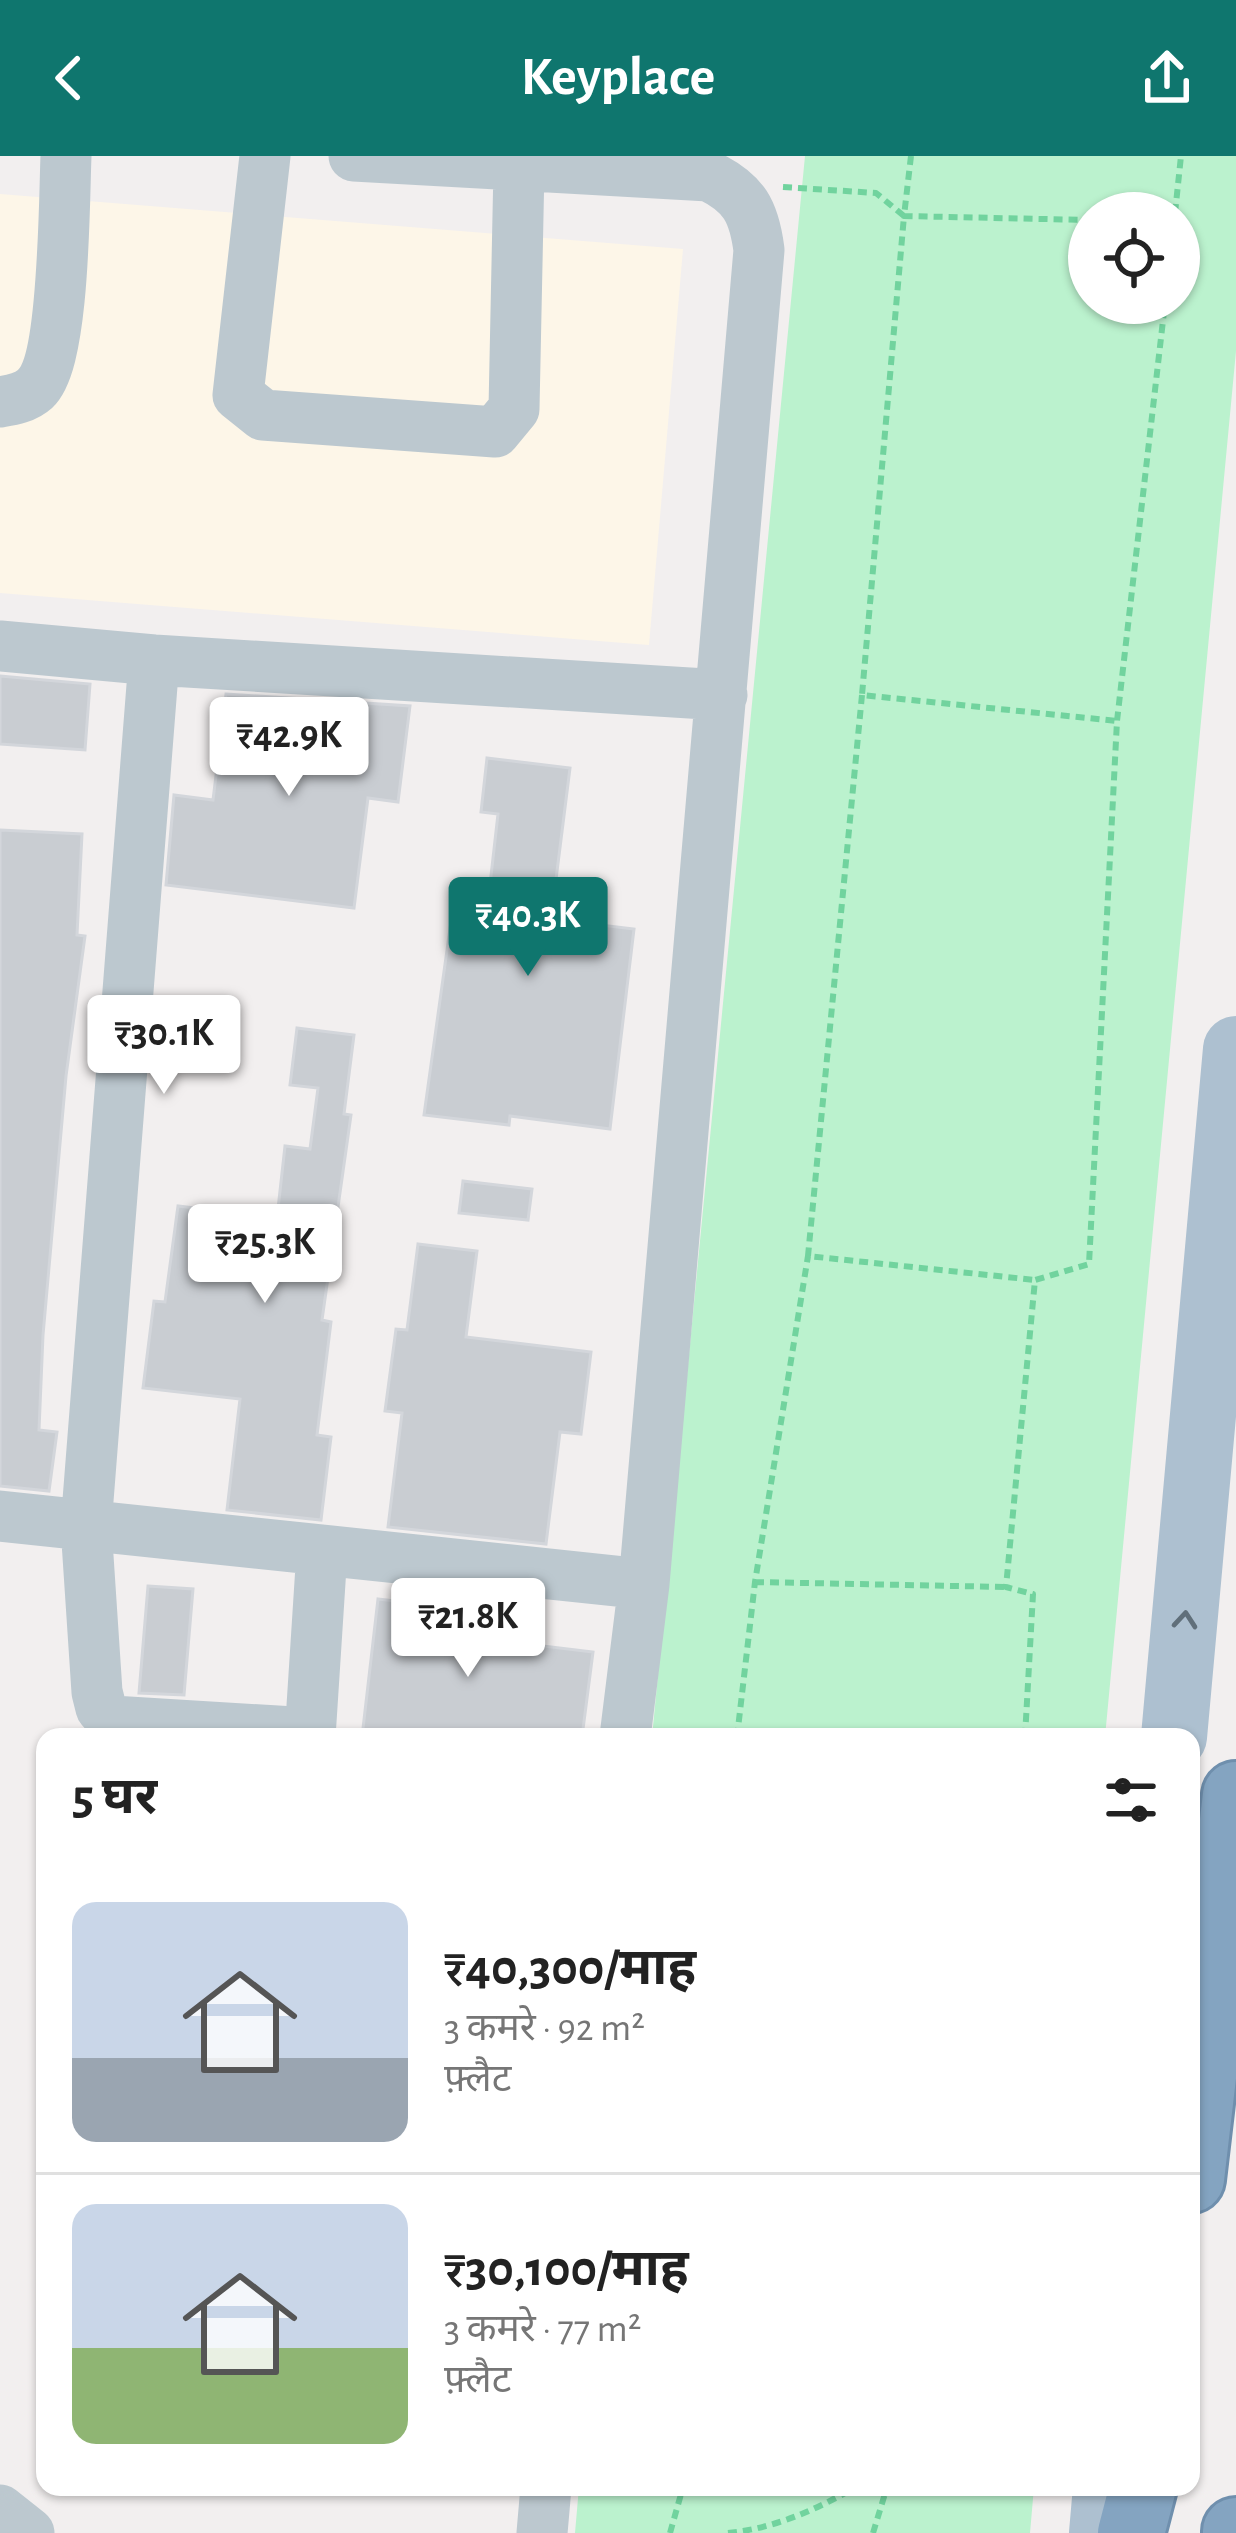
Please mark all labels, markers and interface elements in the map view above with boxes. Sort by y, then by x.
icon: back [36,45,102,111]
icon: share [1134,45,1200,111]
text: Keyplace [521,51,715,105]
map controls [1068,192,1200,324]
button: locate [1068,192,1200,324]
pin: ₹42.9K [191,697,387,799]
text: ₹42.9K [237,716,341,755]
pin: ₹40.3K [430,877,626,979]
text: ₹40.3K [476,896,580,935]
pin: ₹30.1K [66,995,262,1097]
text: ₹30.1K [114,1014,214,1053]
pin: ₹25.3K [167,1204,363,1306]
text: ₹25.3K [215,1223,315,1262]
pin: ₹21.8K [370,1578,566,1680]
text: ₹21.8K [418,1597,518,1636]
one-way arrow [1171,1611,1197,1630]
icon: filters [1098,1767,1164,1833]
text: 5 घर [72,1772,157,1823]
text: ₹40,300/माह [444,1943,696,1994]
icon: home [168,1950,312,2094]
text: 3 कमरे · 92 m² [444,2009,645,2048]
text: फ़्लैट [444,2060,511,2099]
text: ₹30,100/माह [444,2244,689,2295]
icon: home [168,2252,312,2396]
text: 3 कमरे · 77 m² [444,2310,641,2349]
text: फ़्लैट [444,2361,511,2400]

